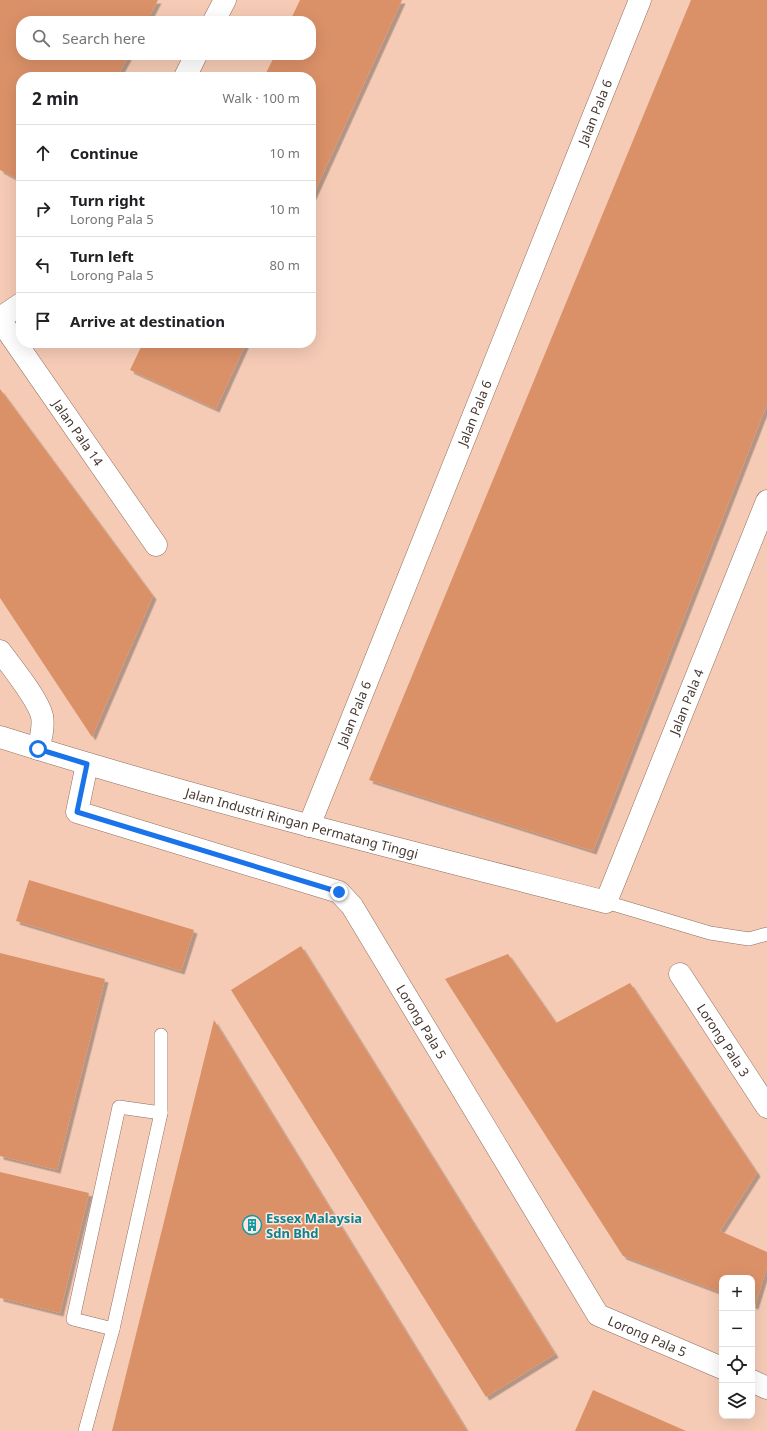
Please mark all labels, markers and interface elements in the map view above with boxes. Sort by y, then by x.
search box [16,16,316,60]
icon: search [30,27,52,49]
text: Search here [62,28,145,48]
street label: Jalan Pala 6 [573,77,616,150]
text: 2 min [32,87,79,110]
text: Walk · 100 m [222,89,300,107]
icon: ahead [32,142,54,164]
text: Continue [70,143,138,163]
text: 10 m [270,144,300,162]
text: Turn right [70,190,145,210]
icon: right [32,198,54,220]
text: 10 m [270,200,300,218]
text: Lorong Pala 5 [70,210,154,228]
text: Turn left [70,246,134,266]
icon: left [32,254,54,276]
text: 80 m [270,256,300,274]
text: Lorong Pala 5 [70,266,154,284]
icon: arrive [32,310,54,332]
text: Arrive at destination [70,311,225,331]
street label: Jalan Pala 6 [452,377,496,450]
street label: Jalan Pala 14 [48,394,108,470]
street label: Jalan Pala 4 [664,666,708,739]
street label: Jalan Pala 6 [332,678,375,751]
route start [29,740,47,758]
street label: Jalan Industri Ringan Permatang Tinggi [182,783,420,863]
route end [330,883,348,901]
street label: Lorong Pala 5 [392,981,451,1062]
street label: Lorong Pala 3 [693,1000,754,1080]
place label: Essex Malaysia Sdn Bhd [266,1209,362,1242]
building icon: Essex Malaysia Sdn Bhd [241,1214,263,1236]
map controls [719,1275,755,1419]
button: + [719,1275,755,1311]
street label: Lorong Pala 5 [605,1311,689,1361]
button: − [719,1311,755,1347]
button: locate [719,1347,755,1383]
button: layers [719,1383,755,1419]

